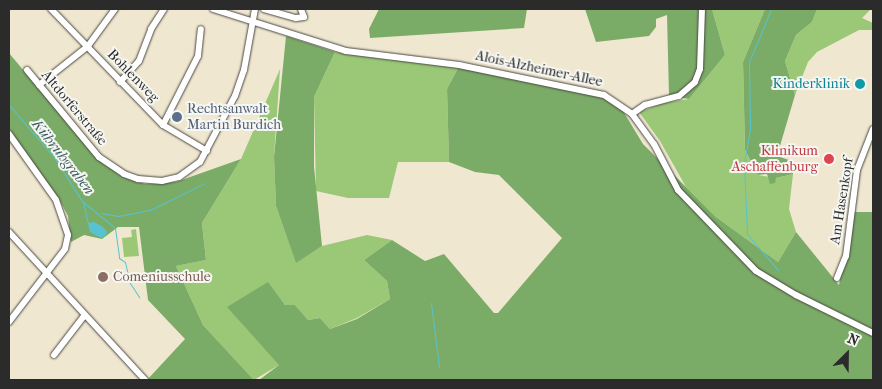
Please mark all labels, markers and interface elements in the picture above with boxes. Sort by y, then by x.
street label: Bohlenweg [104,46,162,106]
street label: Alois-Alzheimer-Allee [474,47,604,91]
street label: Altdorferstraße [38,67,110,149]
place label: Kinderklinik [773,76,850,92]
marker: Kinderklinik [854,78,866,90]
place label: Rechtsanwalt Martin Burdich [187,101,281,134]
marker: Rechtsanwalt Martin Burdich [171,111,183,123]
water label: Kühruhgraben [28,116,98,198]
place label: Klinikum Aschaffenburg [732,143,818,176]
marker: Klinikum Aschaffenburg [822,152,836,166]
street label: Am Hasenkopf [827,156,857,246]
place label: Comeniusschule [113,269,211,285]
marker: Comeniusschule [97,271,109,283]
north arrow [822,329,872,379]
text: N [845,330,861,350]

